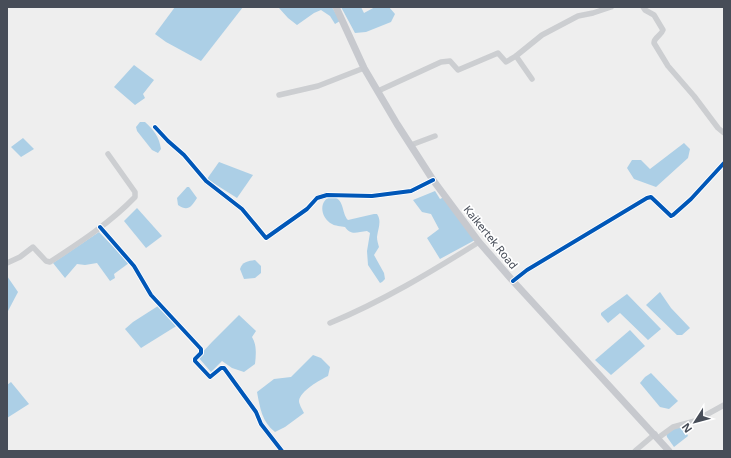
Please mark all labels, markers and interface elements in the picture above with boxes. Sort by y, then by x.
street label: Kaikertek Road [461,202,521,272]
north arrow [675,402,715,442]
text: N [678,420,695,436]

